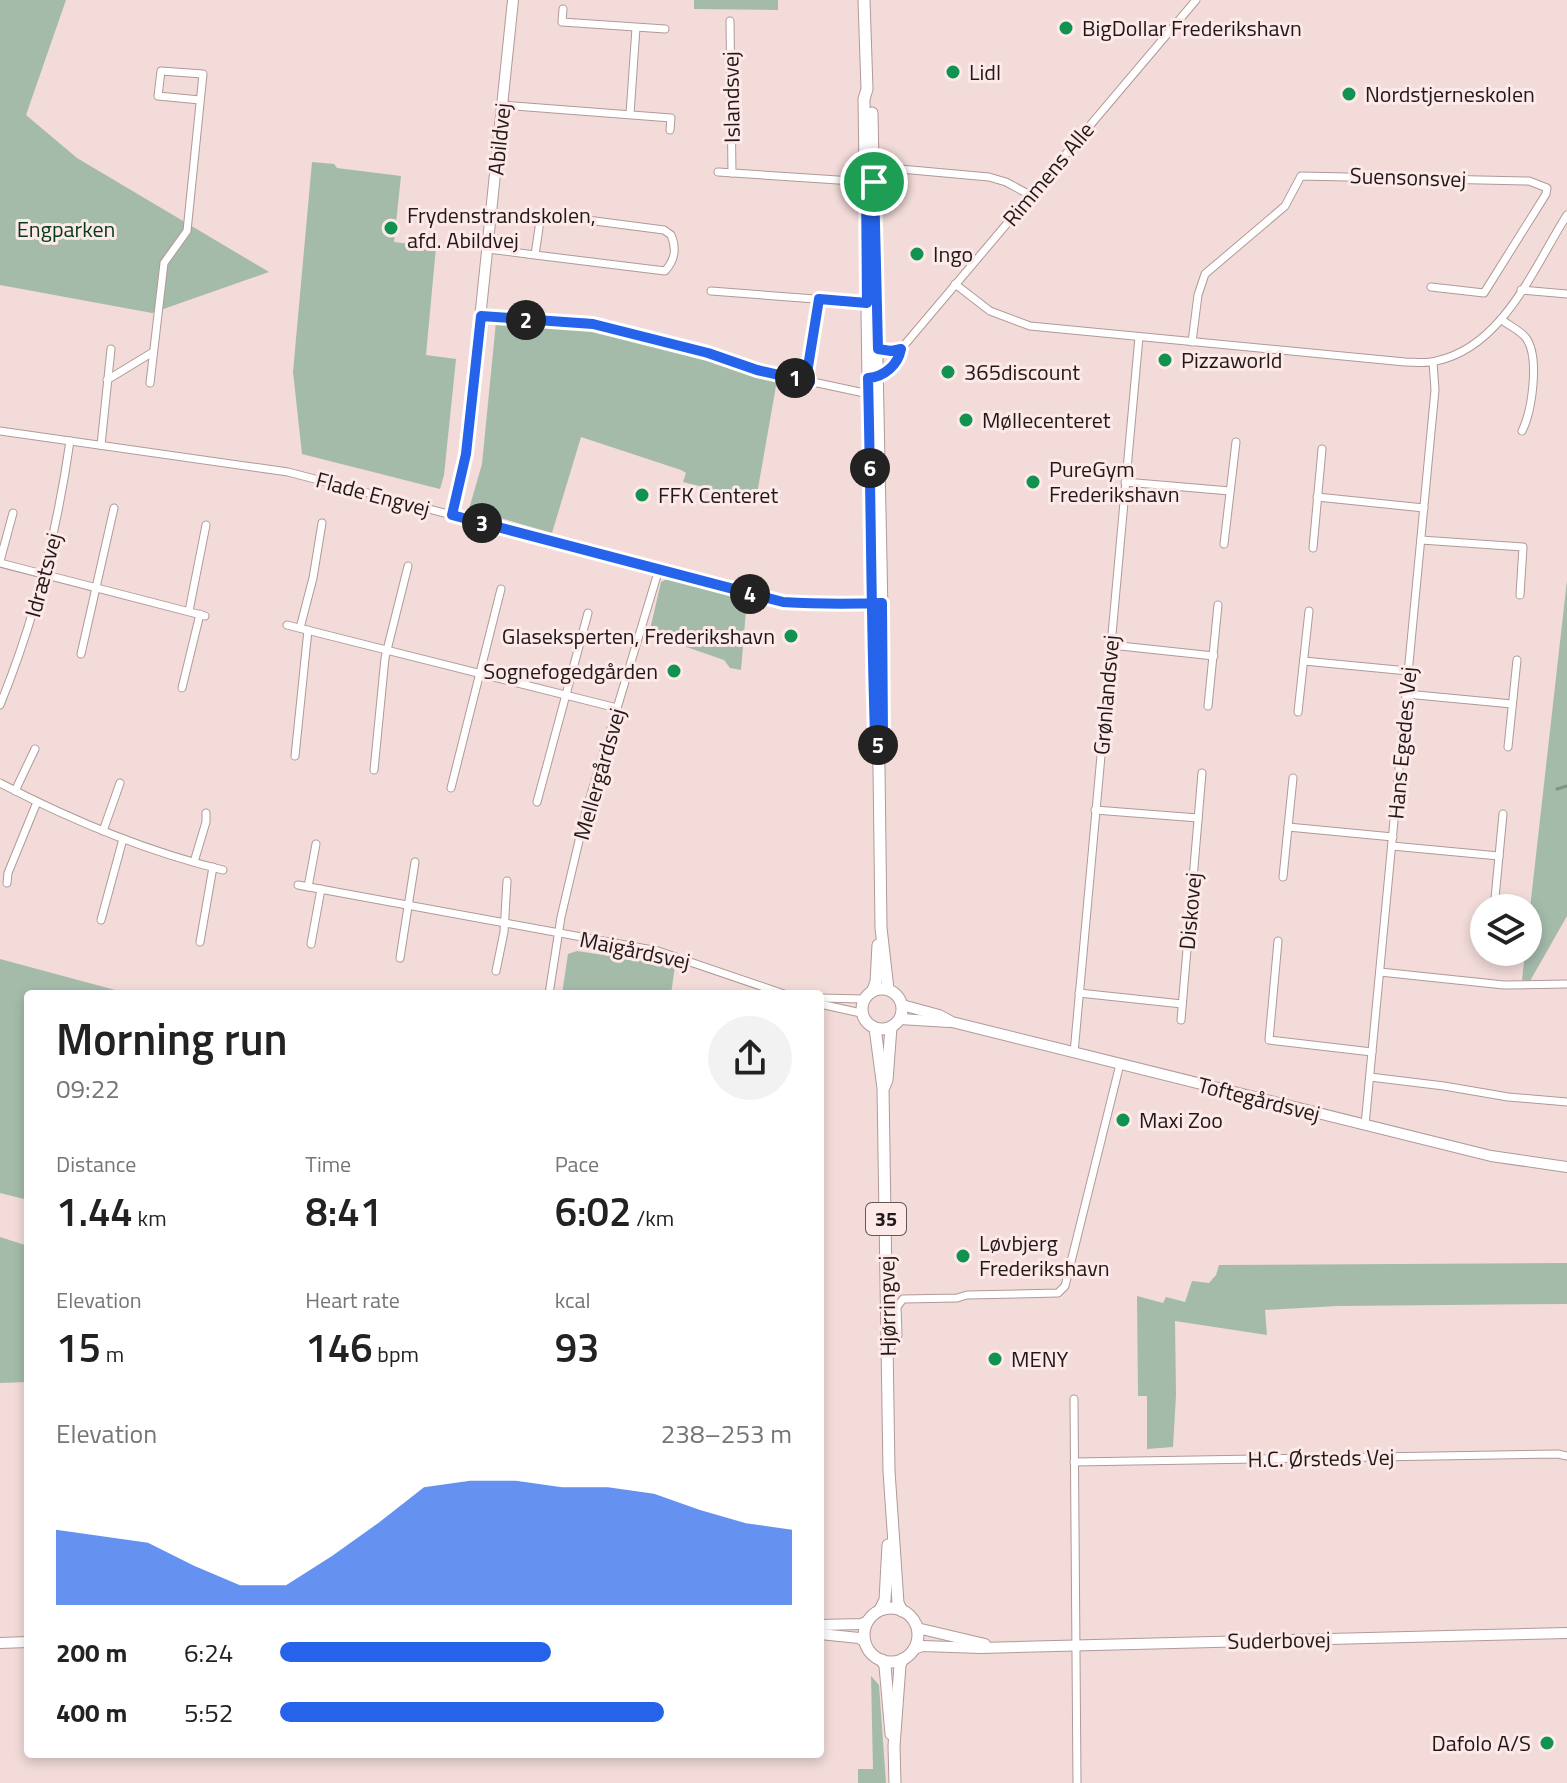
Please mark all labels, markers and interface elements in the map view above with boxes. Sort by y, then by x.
place label: BigDollar Frederikshavn [1082,11,1302,45]
marker: BigDollar Frederikshavn [1057,19,1075,37]
street label: Islandsvej [713,51,749,143]
place label: Lidl [969,55,1001,89]
marker: Lidl [944,63,962,81]
place label: Nordstjerneskolen [1365,77,1535,111]
marker: Nordstjerneskolen [1340,85,1358,103]
street label: Abildvej [478,101,520,177]
street label: Rimmens Alle [994,114,1102,234]
pin [840,148,908,216]
street label: Suensonsvej [1349,158,1467,196]
icon: arrive [852,160,896,204]
place label: Frydenstrandskolen, afd. Abildvej [407,198,596,257]
park label: Engparken [17,212,115,246]
marker: Frydenstrandskolen, afd. Abildvej [382,219,400,237]
place label: Ingo [933,237,973,271]
marker: Ingo [908,245,926,263]
pin: 2 [506,300,546,340]
text: 2 [520,303,532,337]
place label: Pizzaworld [1181,343,1283,377]
marker: Pizzaworld [1156,351,1174,369]
place label: 365discount [964,355,1080,389]
pin: 1 [775,358,815,398]
text: 1 [789,361,801,395]
marker: 365discount [939,363,957,381]
place label: Møllecenteret [982,403,1111,437]
marker: Møllecenteret [957,411,975,429]
pin: 6 [850,448,890,488]
text: 6 [864,451,876,485]
place label: PureGym Frederikshavn [1049,452,1180,511]
street label: Flade Engvej [312,462,434,526]
marker: PureGym Frederikshavn [1024,473,1042,491]
place label: FFK Centeret [658,478,778,512]
marker: FFK Centeret [633,486,651,504]
pin: 3 [462,503,502,543]
text: 3 [476,506,488,540]
street label: Idrætsvej [15,529,71,621]
pin: 4 [730,574,770,614]
text: 4 [744,577,756,611]
place label: Glaseksperten, Frederikshavn [502,619,775,653]
marker: Glaseksperten, Frederikshavn [782,627,800,645]
street label: Grønlandsvej [1084,634,1128,756]
place label: Sognefogedgården [483,654,658,688]
marker: Sognefogedgården [665,662,683,680]
street label: Hans Egedes Vej [1378,665,1426,821]
street label: Mellergårdsvej [564,704,634,844]
pin: 5 [858,725,898,765]
text: 5 [872,728,884,762]
street label: Diskovej [1170,871,1210,951]
map controls [1470,894,1542,966]
button: layers [1470,894,1542,966]
street label: Maigårdsvej [577,922,693,978]
text: Morning run [56,1005,288,1072]
button: share [708,1016,792,1100]
street label: Toftegårdsvej [1194,1067,1324,1131]
text: 09:22 [56,1069,120,1108]
place label: Maxi Zoo [1139,1103,1223,1137]
marker: Maxi Zoo [1114,1111,1132,1129]
text: Distance [56,1147,136,1181]
text: Time [305,1147,351,1181]
text: Pace [555,1147,599,1181]
text: 1.44 [56,1181,133,1242]
text: 8:41 [305,1181,382,1242]
text: 6:02 [555,1181,631,1242]
text: km [133,1201,167,1235]
text: /km [631,1201,674,1235]
road number: 35 [866,1203,906,1235]
place label: Løvbjerg Frederikshavn [979,1226,1110,1285]
marker: Løvbjerg Frederikshavn [954,1247,972,1265]
street label: Hjørringvej [869,1255,905,1357]
text: Elevation [56,1283,142,1317]
text: Heart rate [305,1283,400,1317]
text: kcal [555,1283,591,1317]
text: 15 [56,1317,101,1378]
text: 146 [305,1317,373,1378]
text: 93 [555,1317,599,1378]
text: m [101,1337,124,1371]
text: bpm [373,1337,419,1371]
place label: MENY [1011,1342,1069,1376]
marker: MENY [986,1350,1004,1368]
text: Elevation [56,1414,157,1453]
text: 238–253 m [661,1414,792,1453]
street label: H.C. Ørsteds Vej [1247,1440,1395,1476]
street label: Suderbovej [1227,1622,1331,1658]
text: 200 m [56,1633,127,1672]
text: 6:24 [184,1633,233,1672]
text: 400 m [56,1693,127,1732]
text: 5:52 [184,1693,233,1732]
place label: Dafolo A/S [1431,1726,1531,1760]
marker: Dafolo A/S [1538,1734,1556,1752]

